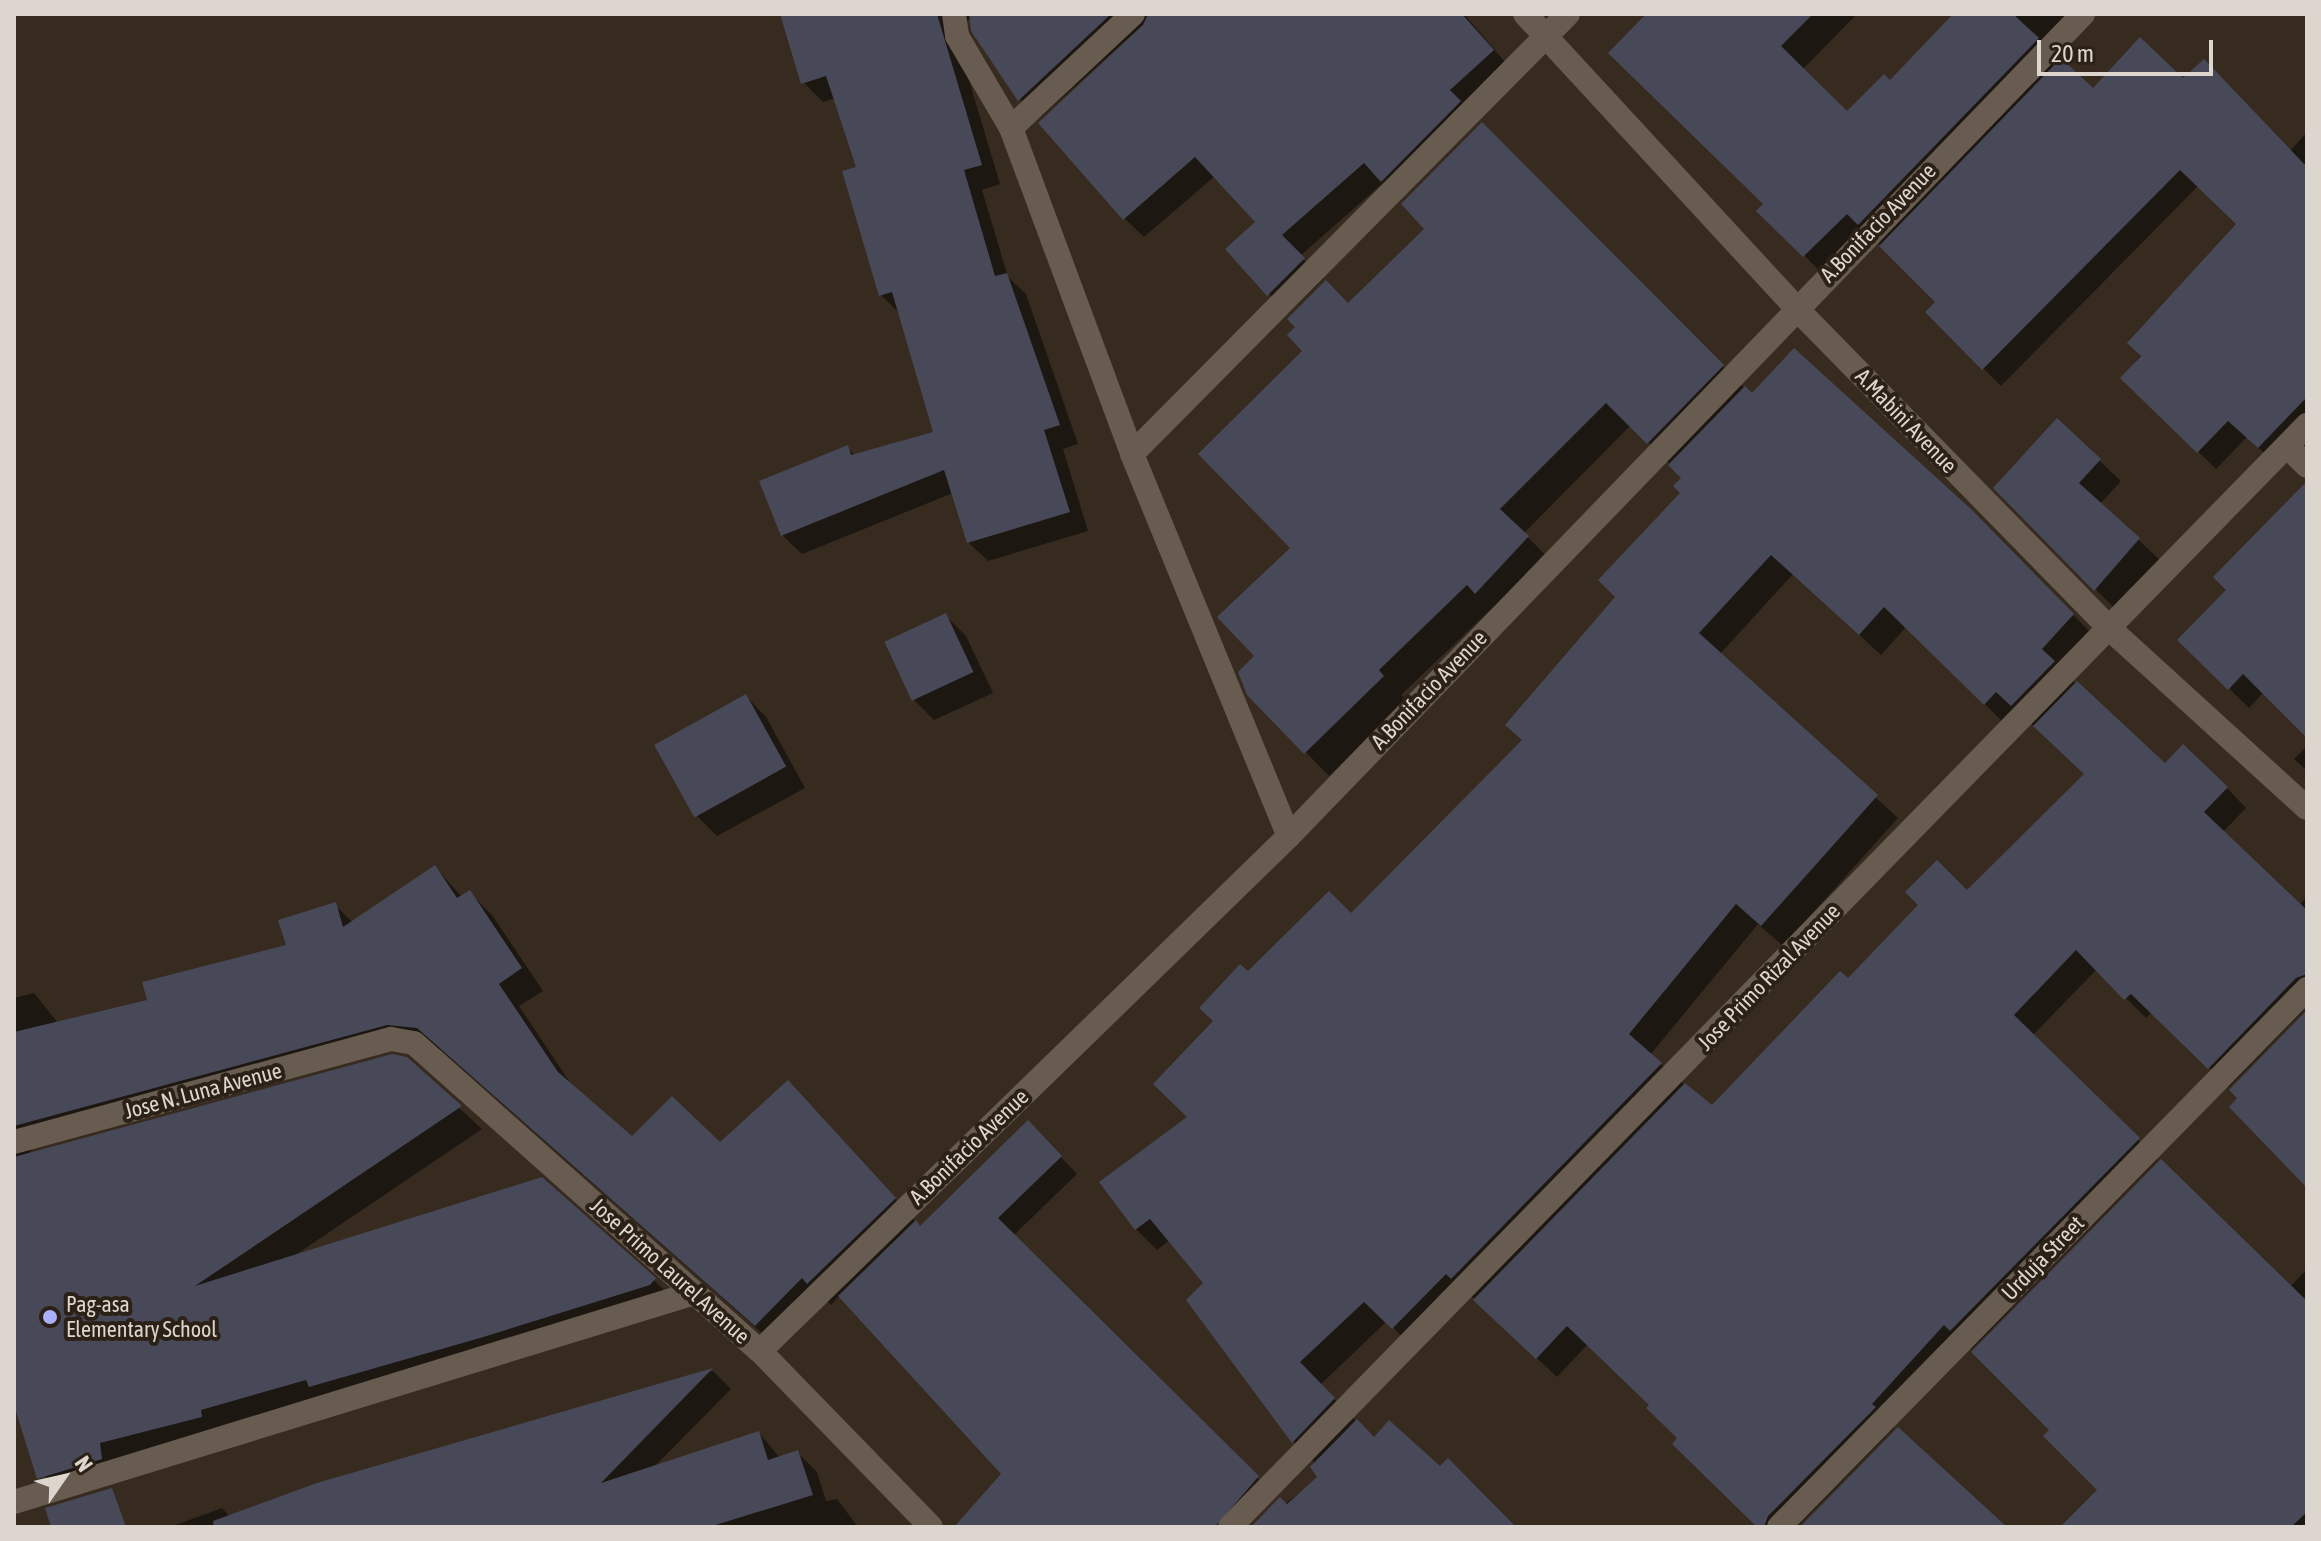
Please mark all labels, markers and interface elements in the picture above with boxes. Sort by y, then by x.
scale bar [2041,24,2217,74]
text: 20 m [2051,40,2094,67]
street label: A.Bonifacio Avenue [1815,158,1941,288]
street label: A.Mabini Avenue [1850,363,1962,479]
street label: A.Bonifacio Avenue [1366,625,1492,755]
street label: Jose Primo Rizal Avenue [1692,898,1846,1056]
street label: Jose N. Luna Avenue [121,1057,285,1125]
street label: A.Bonifacio Avenue [904,1084,1034,1210]
street label: Jose Primo Laurel Avenue [585,1193,755,1349]
street label: Urduja Street [1996,1210,2090,1306]
place label: Pag-asa Elementary School [66,1291,217,1342]
marker: Pag-asa Elementary School [41,1308,59,1326]
north arrow [24,1437,104,1517]
text: N [69,1451,98,1476]

